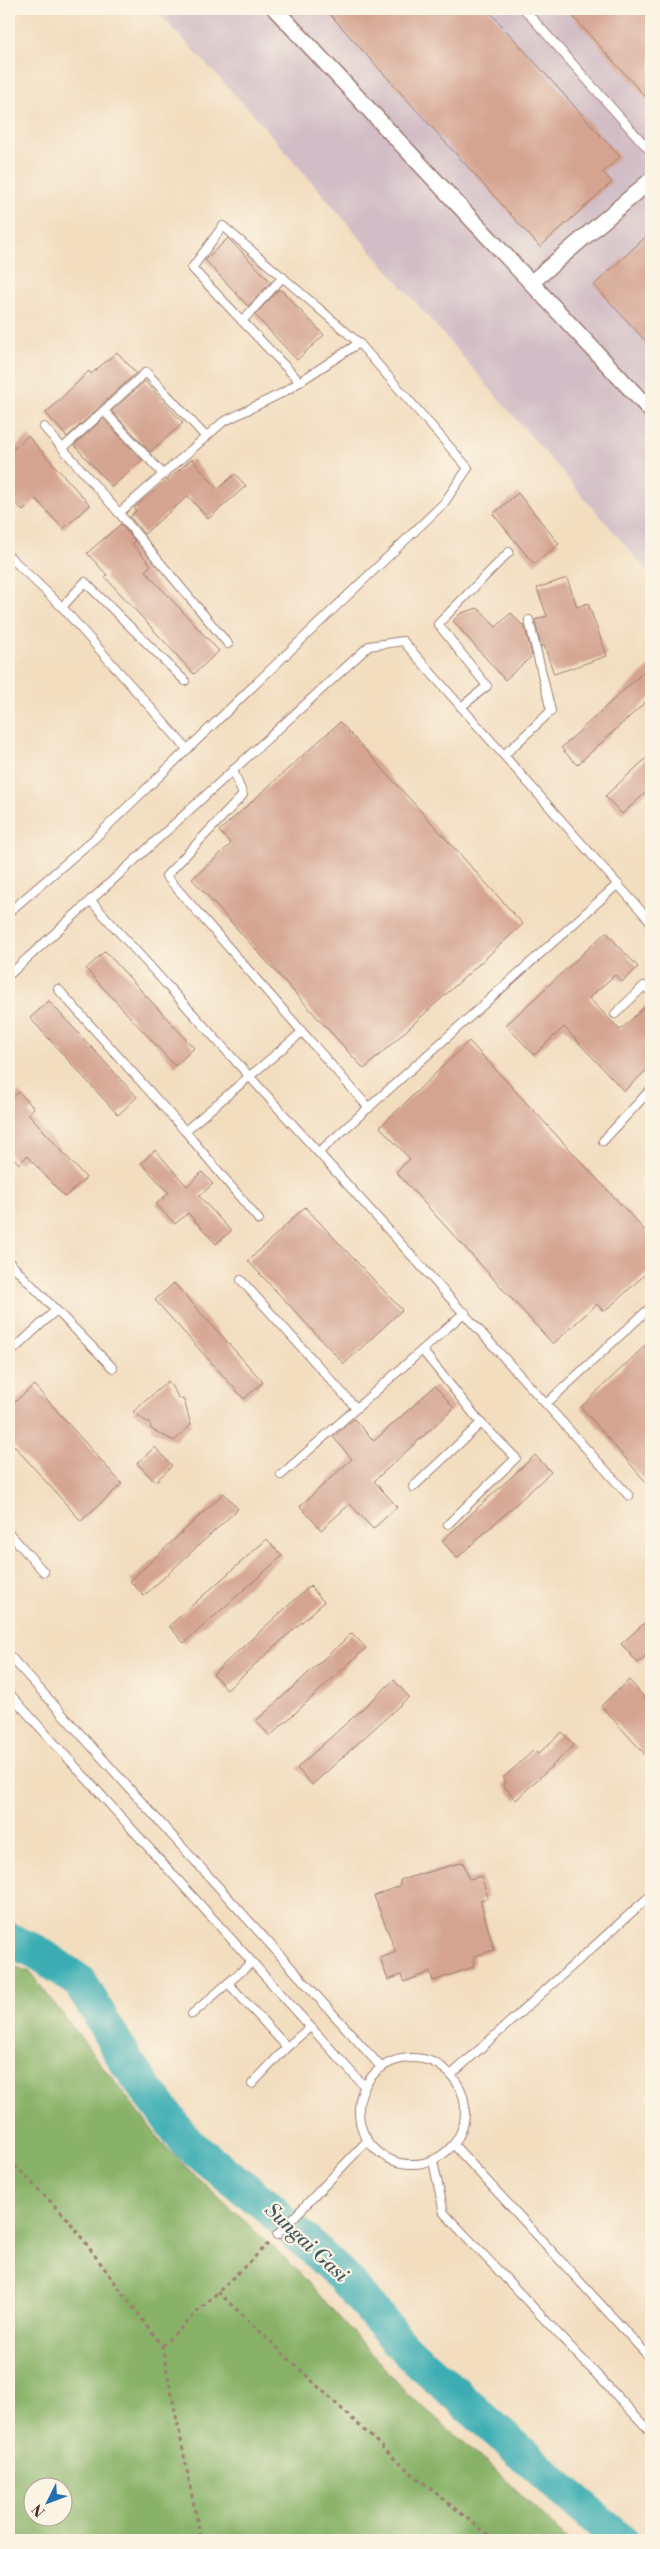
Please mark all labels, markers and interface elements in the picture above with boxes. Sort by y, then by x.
water label: Sungai Gasi [259,2198,354,2289]
north arrow [22,2476,72,2526]
text: N [29,2500,49,2520]

